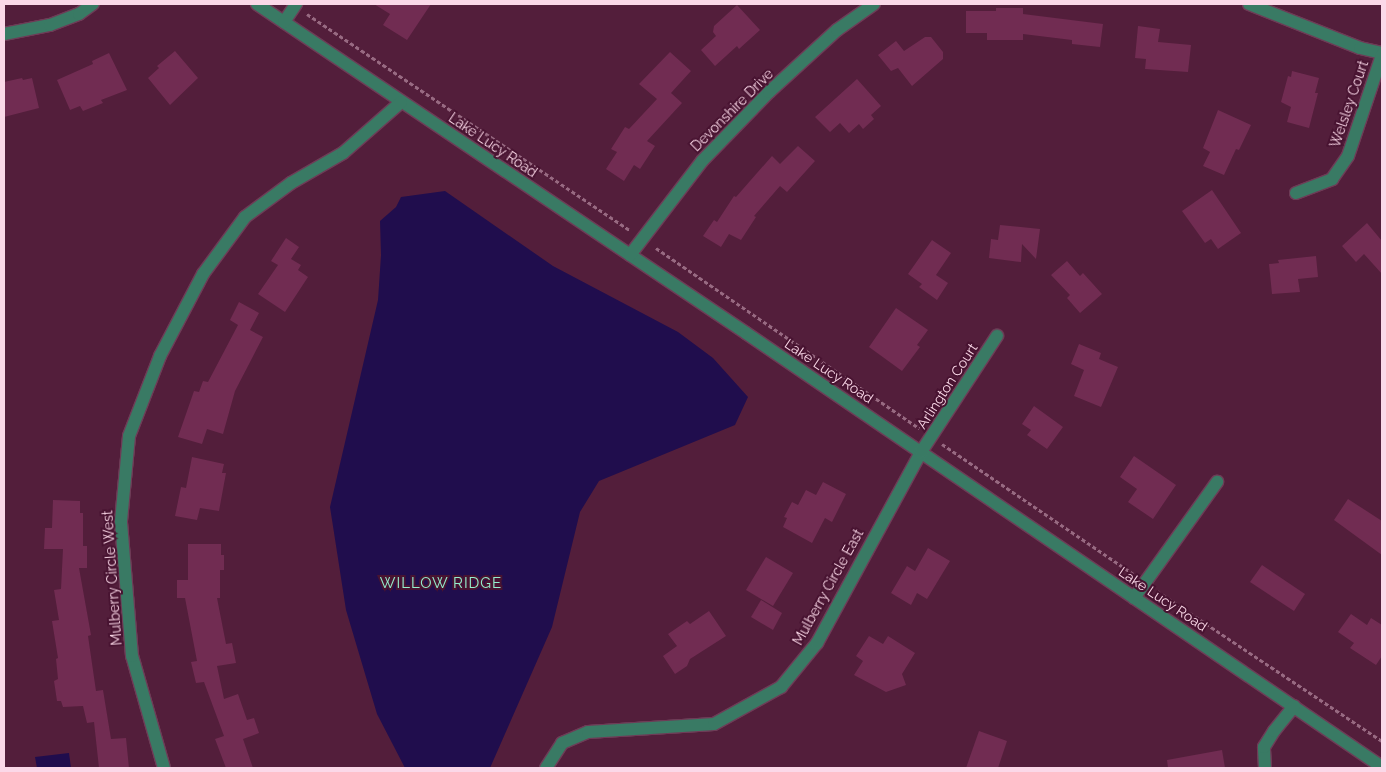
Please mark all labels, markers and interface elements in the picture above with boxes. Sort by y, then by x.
street label: Welsley Court [1326,58,1372,150]
street label: Devonshire Drive [687,65,777,155]
street label: Lake Lucy Road [445,109,541,181]
street label: Lake Lucy Road [781,335,877,407]
street label: Arlington Court [913,340,981,432]
street label: Mulberry Circle West [99,509,125,647]
street label: Mulberry Circle East [789,526,867,648]
street label: Lake Lucy Road [1115,563,1211,635]
district label: WILLOW RIDGE [378,575,504,593]

